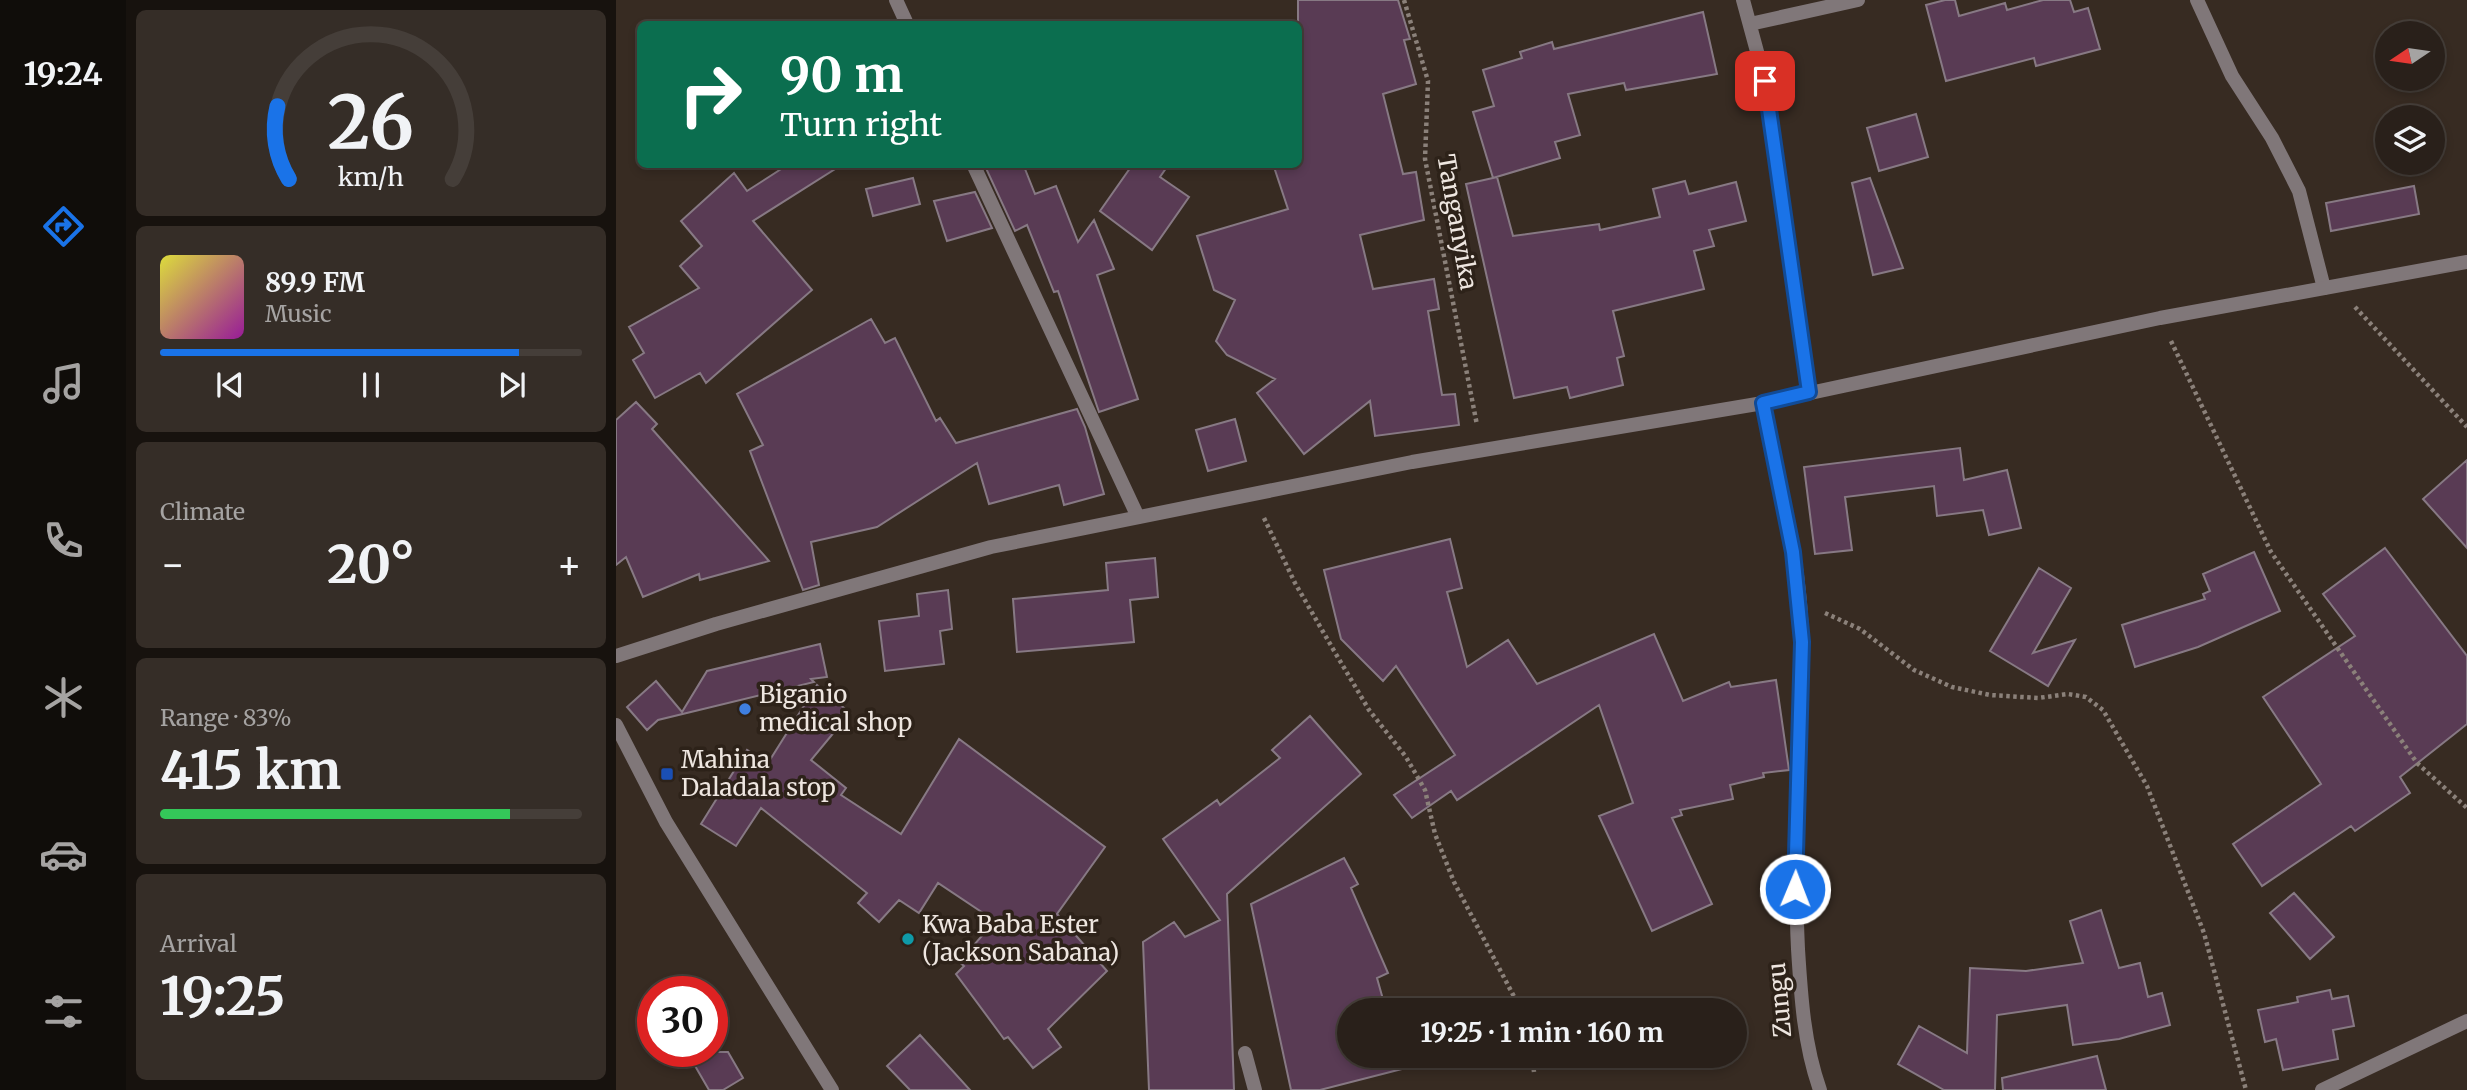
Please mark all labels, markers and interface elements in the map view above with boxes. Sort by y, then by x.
north arrow [2375,21,2445,91]
map controls [2375,21,2445,175]
text: 90 m [780,44,904,105]
icon: right [665,49,756,140]
pin [1735,51,1795,111]
text: 19:24 [23,54,103,94]
icon: arrive [1746,62,1784,100]
text: 26 [328,77,414,169]
text: Turn right [780,105,942,145]
button: layers [2375,105,2445,175]
street label: Tanganyika [1430,152,1485,292]
text: km/h [338,161,404,193]
icon: directions [39,202,88,251]
text: 89.9 FM [265,266,365,299]
text: Music [265,299,332,328]
icon: music [39,359,88,408]
icon: previous [211,366,249,404]
icon: pause [352,366,390,404]
icon: next [493,366,531,404]
text: Climate [160,497,245,526]
icon: phone [39,516,88,565]
text: 20° [327,532,415,597]
text: − [160,541,185,588]
text: + [557,541,582,588]
icon: climate [39,673,88,722]
place label: Biganio medical shop [759,679,912,738]
marker: Biganio medical shop [737,701,753,717]
text: Range · 83% [160,703,292,732]
text: 415 km [160,738,341,803]
place label: Mahina Daladala stop [681,744,836,803]
marker: Mahina Daladala stop [659,766,675,782]
icon: car [39,830,88,879]
position arrow [1758,852,1832,926]
place label: Kwa Baba Ester (Jackson Sabana) [922,909,1119,968]
text: Arrival [160,929,237,958]
marker: Kwa Baba Ester (Jackson Sabana) [900,931,916,947]
street label: Zungu [1761,961,1798,1039]
text: 19:25 [160,964,286,1029]
speed limit sign: 30 [637,976,728,1067]
icon: filters [39,987,88,1036]
text: 19:25 · 1 min · 160 m [1420,1016,1664,1049]

